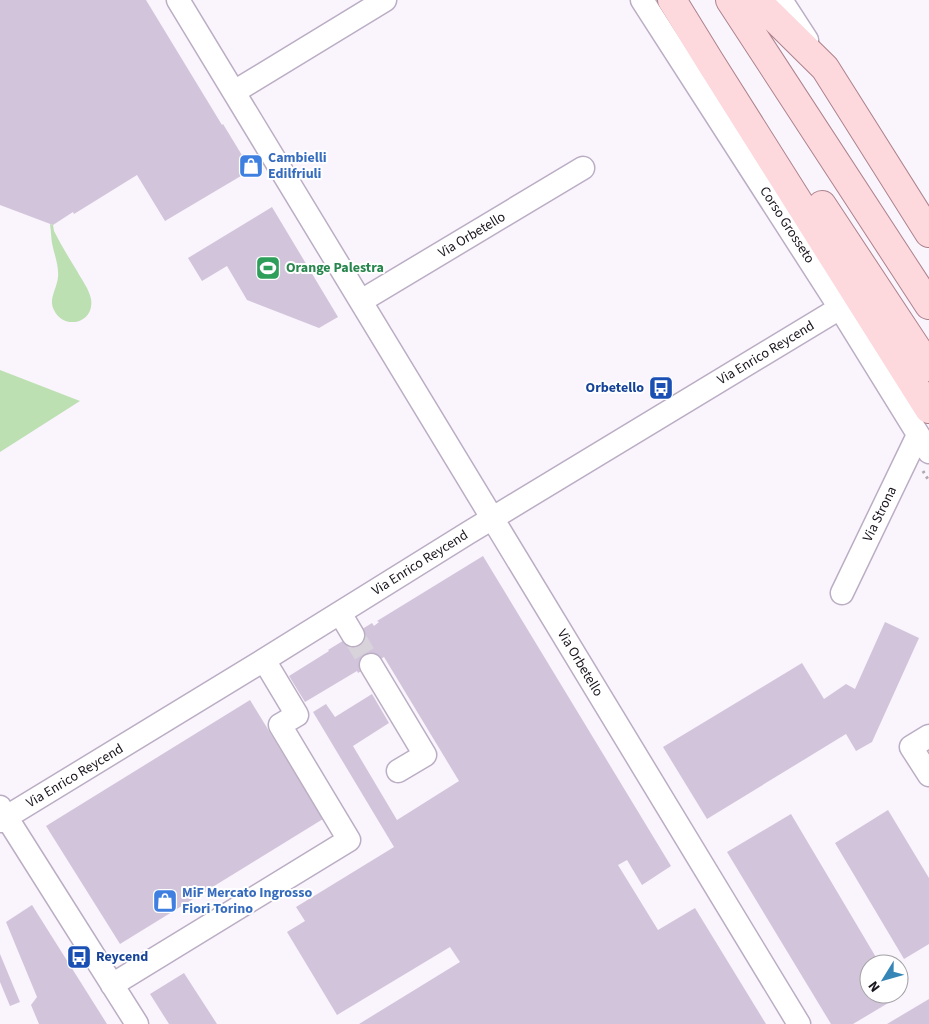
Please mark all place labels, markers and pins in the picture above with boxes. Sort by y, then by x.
place label: Cambielli Edilfriuli [268,148,327,184]
shop icon: Cambielli Edilfriuli [238,153,264,179]
sports icon: Orange Palestra [255,255,281,281]
place label: Orange Palestra [286,258,384,278]
bus stop icon: Orbetello [648,375,674,401]
place label: Orbetello [586,378,644,398]
place label: MiF Mercato Ingrosso Fiori Torino [182,883,312,919]
shop icon: MiF Mercato Ingrosso Fiori Torino [152,888,178,914]
bus stop icon: Reycend [66,944,92,970]
place label: Reycend [96,947,148,967]

